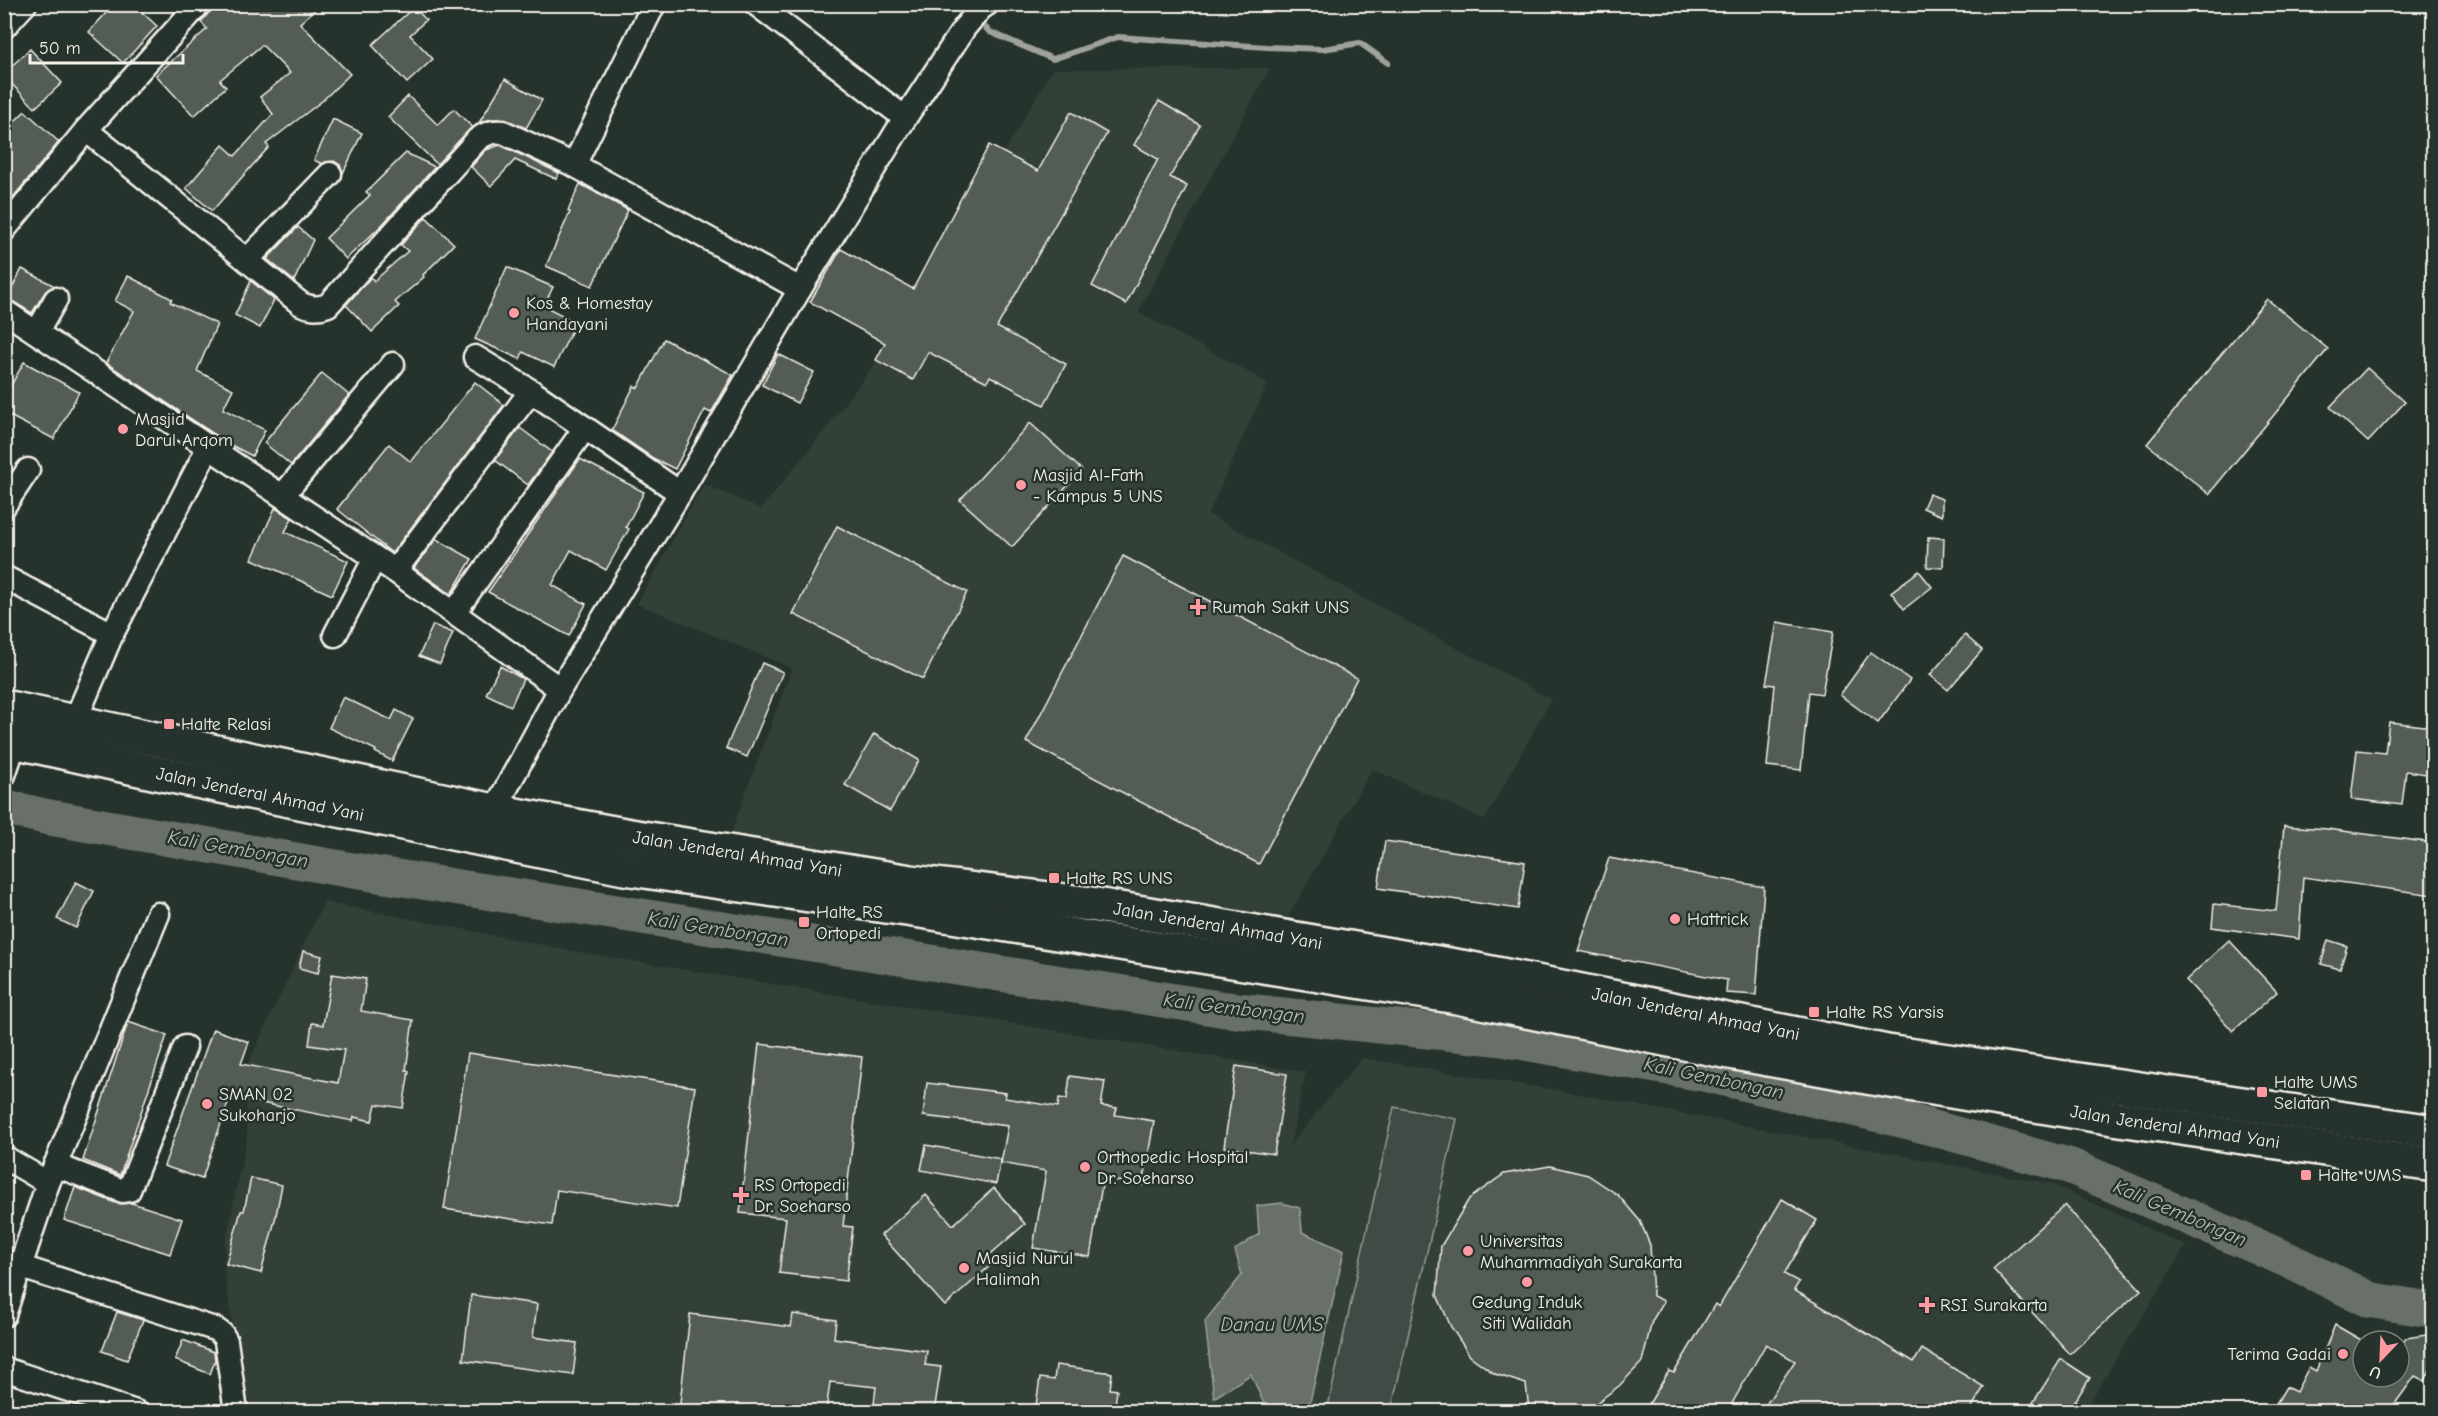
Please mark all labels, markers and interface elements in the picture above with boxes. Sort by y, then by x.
scale bar [30,27,183,65]
text: 50 m [39,38,81,59]
place label: Kos & Homestay Handayani [526,293,653,335]
marker: Kos & Homestay Handayani [507,306,521,320]
place label: Masjid Darul Arqom [135,409,233,451]
marker: Masjid Darul Arqom [116,422,130,436]
place label: Masjid Al-Fath - Kampus 5 UNS [1033,465,1163,507]
marker: Masjid Al-Fath - Kampus 5 UNS [1014,478,1028,492]
place label: Rumah Sakit UNS [1212,597,1349,618]
marker: Rumah Sakit UNS [1189,598,1207,616]
place label: Halte Relasi [181,714,271,735]
marker: Halte Relasi [162,717,176,731]
street label: Jalan Jenderal Ahmad Yani [154,763,366,825]
water label: Kali Gembongan [166,825,310,873]
street label: Jalan Jenderal Ahmad Yani [631,826,843,881]
place label: Halte RS UNS [1066,868,1173,889]
marker: Halte RS UNS [1047,871,1061,885]
street label: Jalan Jenderal Ahmad Yani [1112,898,1324,954]
place label: Halte RS Ortopedi [816,902,883,944]
water label: Kali Gembongan [646,907,790,951]
place label: Hattrick [1687,909,1749,930]
marker: Hattrick [1668,912,1682,926]
marker: Halte RS Ortopedi [797,915,811,929]
street label: Jalan Jenderal Ahmad Yani [1590,983,1802,1045]
water label: Kali Gembongan [1162,988,1306,1028]
place label: Halte RS Yarsis [1826,1002,1944,1023]
marker: Halte RS Yarsis [1807,1005,1821,1019]
water label: Kali Gembongan [1642,1052,1786,1104]
place label: Halte UMS Selatan [2274,1072,2357,1114]
place label: SMAN 02 Sukoharjo [219,1084,296,1126]
marker: Halte UMS Selatan [2255,1085,2269,1099]
marker: SMAN 02 Sukoharjo [200,1097,214,1111]
street label: Jalan Jenderal Ahmad Yani [2069,1101,2281,1153]
place label: Orthopedic Hospital Dr. Soeharso [1097,1147,1248,1189]
marker: Orthopedic Hospital Dr. Soeharso [1078,1160,1092,1174]
place label: Halte UMS [2318,1165,2401,1186]
marker: Halte UMS [2299,1168,2313,1182]
place label: RS Ortopedi Dr. Soeharso [754,1175,851,1217]
water label: Kali Gembongan [2110,1175,2250,1251]
marker: RS Ortopedi Dr. Soeharso [732,1186,750,1204]
place label: Universitas Muhammadiyah Surakarta [1480,1231,1683,1273]
marker: Universitas Muhammadiyah Surakarta [1461,1244,1475,1258]
place label: Masjid Nurul Halimah [976,1248,1073,1290]
marker: Masjid Nurul Halimah [957,1261,971,1275]
marker: Gedung Induk Siti Walidah [1520,1275,1534,1289]
place label: Gedung Induk Siti Walidah [1472,1292,1583,1334]
place label: RSI Surakarta [1940,1295,2048,1316]
marker: RSI Surakarta [1918,1296,1936,1314]
water label: Danau UMS [1220,1313,1325,1336]
north arrow [2351,1329,2411,1389]
place label: Terima Gadai [2228,1344,2331,1365]
marker: Terima Gadai [2336,1347,2350,1361]
text: U [2367,1362,2384,1382]

